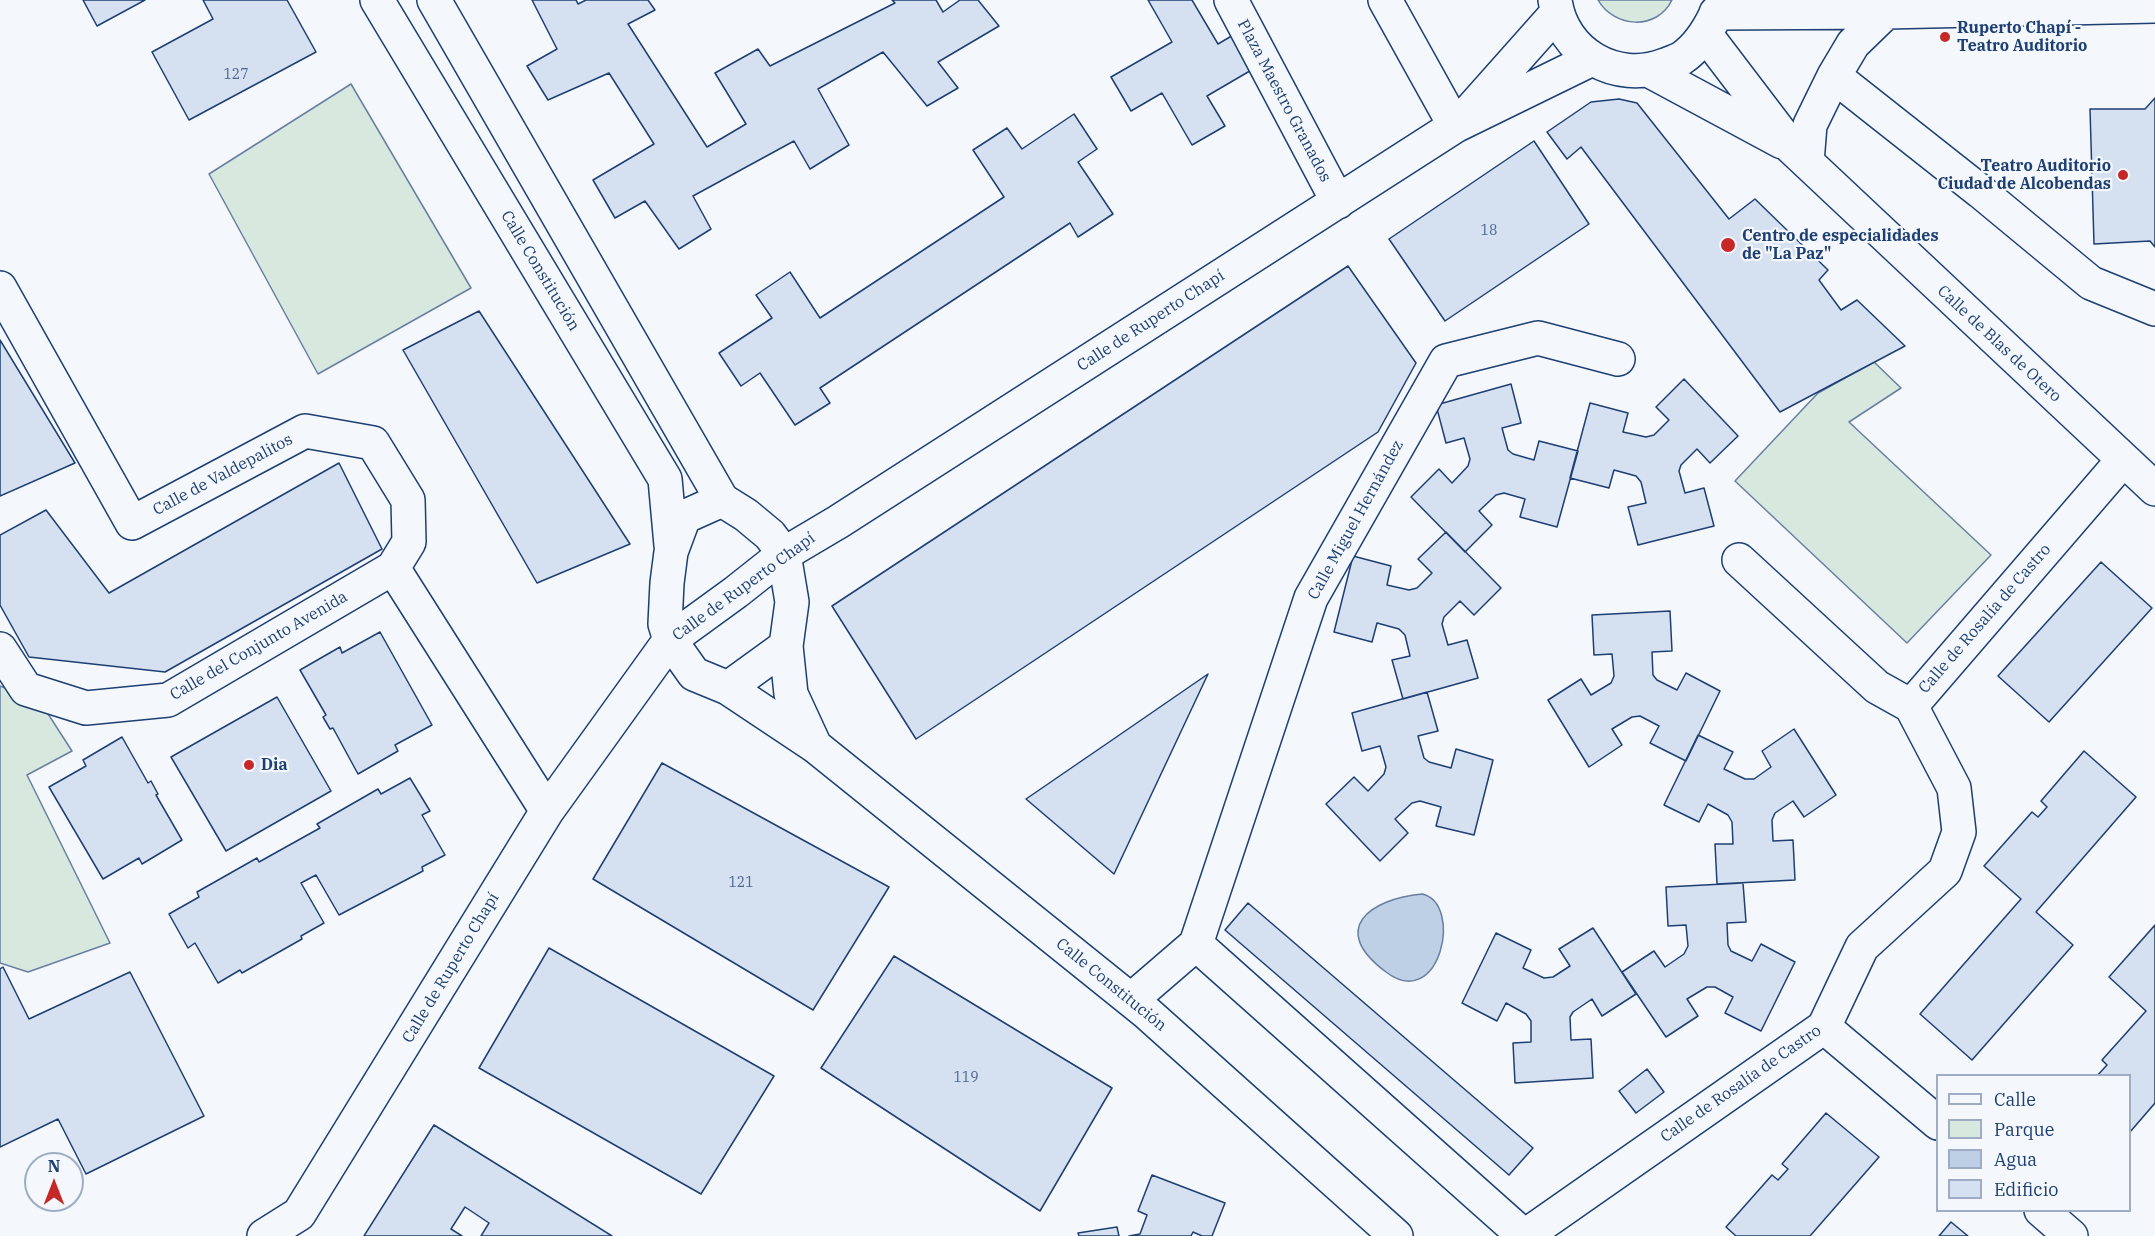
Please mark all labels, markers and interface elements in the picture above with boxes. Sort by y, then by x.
street label: Plaza Maestro Granados [1233,16,1335,186]
place label: Ruperto Chapí - Teatro Auditorio [1957,18,2087,56]
marker: Ruperto Chapí - Teatro Auditorio [1938,30,1952,44]
house number: 127 [223,67,249,83]
place label: Teatro Auditorio Ciudad de Alcobendas [1937,156,2111,194]
marker: Teatro Auditorio Ciudad de Alcobendas [2116,168,2130,182]
street label: Calle Constitución [497,207,583,335]
house number: 18 [1481,223,1497,239]
place label: Centro de especialidades de "La Paz" [1742,226,1939,264]
marker: Centro de especialidades de "La Paz" [1719,236,1737,254]
street label: Calle de Ruperto Chapí [1074,266,1228,376]
street label: Calle de Blas de Otero [1933,282,2065,406]
street label: Calle de Valdepalitos [150,430,296,520]
street label: Calle Miguel Hernández [1304,437,1408,603]
street label: Calle de Ruperto Chapí [669,529,819,645]
street label: Calle de Rosalía de Castro [1915,540,2055,698]
street label: Calle del Conjunto Avenida [167,587,351,705]
place label: Dia [261,755,288,775]
marker: Dia [242,758,256,772]
house number: 121 [728,875,754,891]
street label: Calle de Ruperto Chapí [399,890,503,1046]
street label: Calle Constitución [1052,934,1170,1036]
street label: Calle de Rosalía de Castro [1657,1021,1825,1147]
house number: 119 [953,1070,979,1086]
legend [1936,1074,2131,1212]
text: Calle [1994,1088,2036,1111]
text: Parque [1994,1118,2054,1141]
text: Agua [1994,1148,2037,1171]
north arrow [24,1152,84,1212]
text: N [48,1156,60,1176]
text: Edificio [1994,1178,2058,1201]

